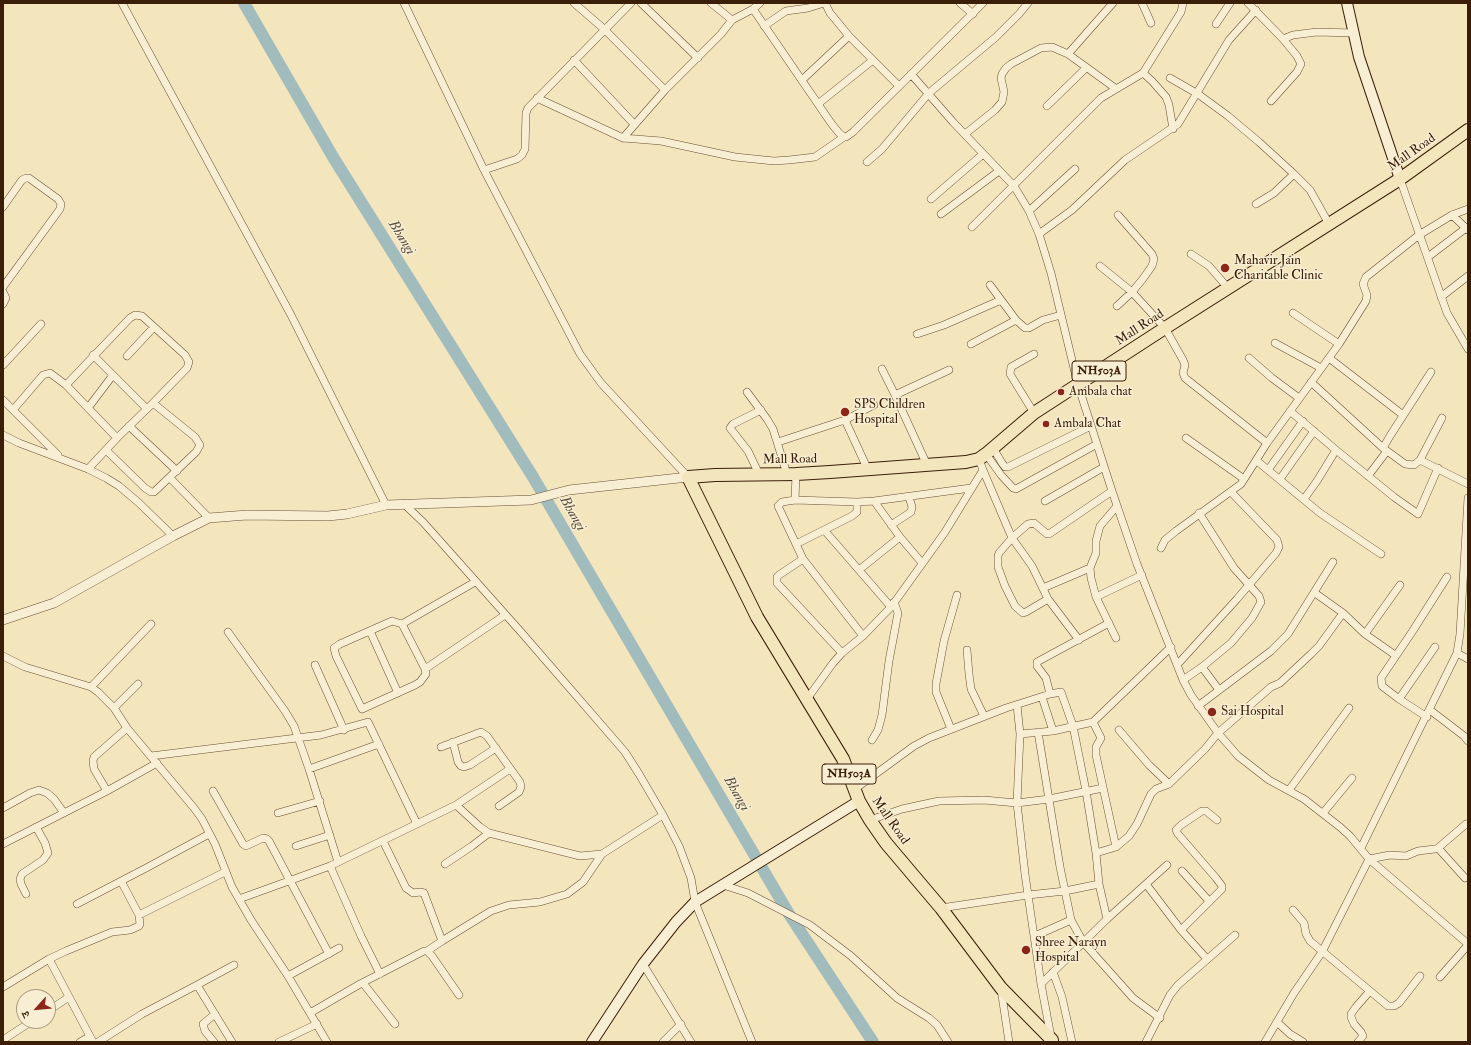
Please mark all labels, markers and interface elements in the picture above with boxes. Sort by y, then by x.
street label: Mall Road [1385,131,1439,175]
water label: Bhangi [384,218,418,258]
place label: Mahavir Jain Charitable Clinic [1234,253,1323,284]
marker: Mahavir Jain Charitable Clinic [1219,262,1231,274]
street label: Mall Road [1113,307,1167,349]
road number: NH503A [1072,361,1126,381]
place label: Ambala chat [1069,384,1132,400]
marker: Ambala chat [1056,387,1066,397]
place label: SPS Children Hospital [854,397,925,428]
marker: SPS Children Hospital [839,406,851,418]
place label: Ambala Chat [1054,416,1121,432]
marker: Ambala Chat [1041,419,1051,429]
street label: Mall Road [763,452,817,468]
water label: Bhangi [555,493,589,535]
place label: Sai Hospital [1221,704,1284,720]
marker: Sai Hospital [1206,706,1218,718]
road number: NH503A [822,764,876,784]
water label: Bhangi [719,773,753,815]
street label: Mall Road [868,794,912,848]
place label: Shree Narayn Hospital [1035,935,1107,966]
marker: Shree Narayn Hospital [1020,944,1032,956]
north arrow [16,989,56,1029]
text: उ [19,1009,33,1020]

